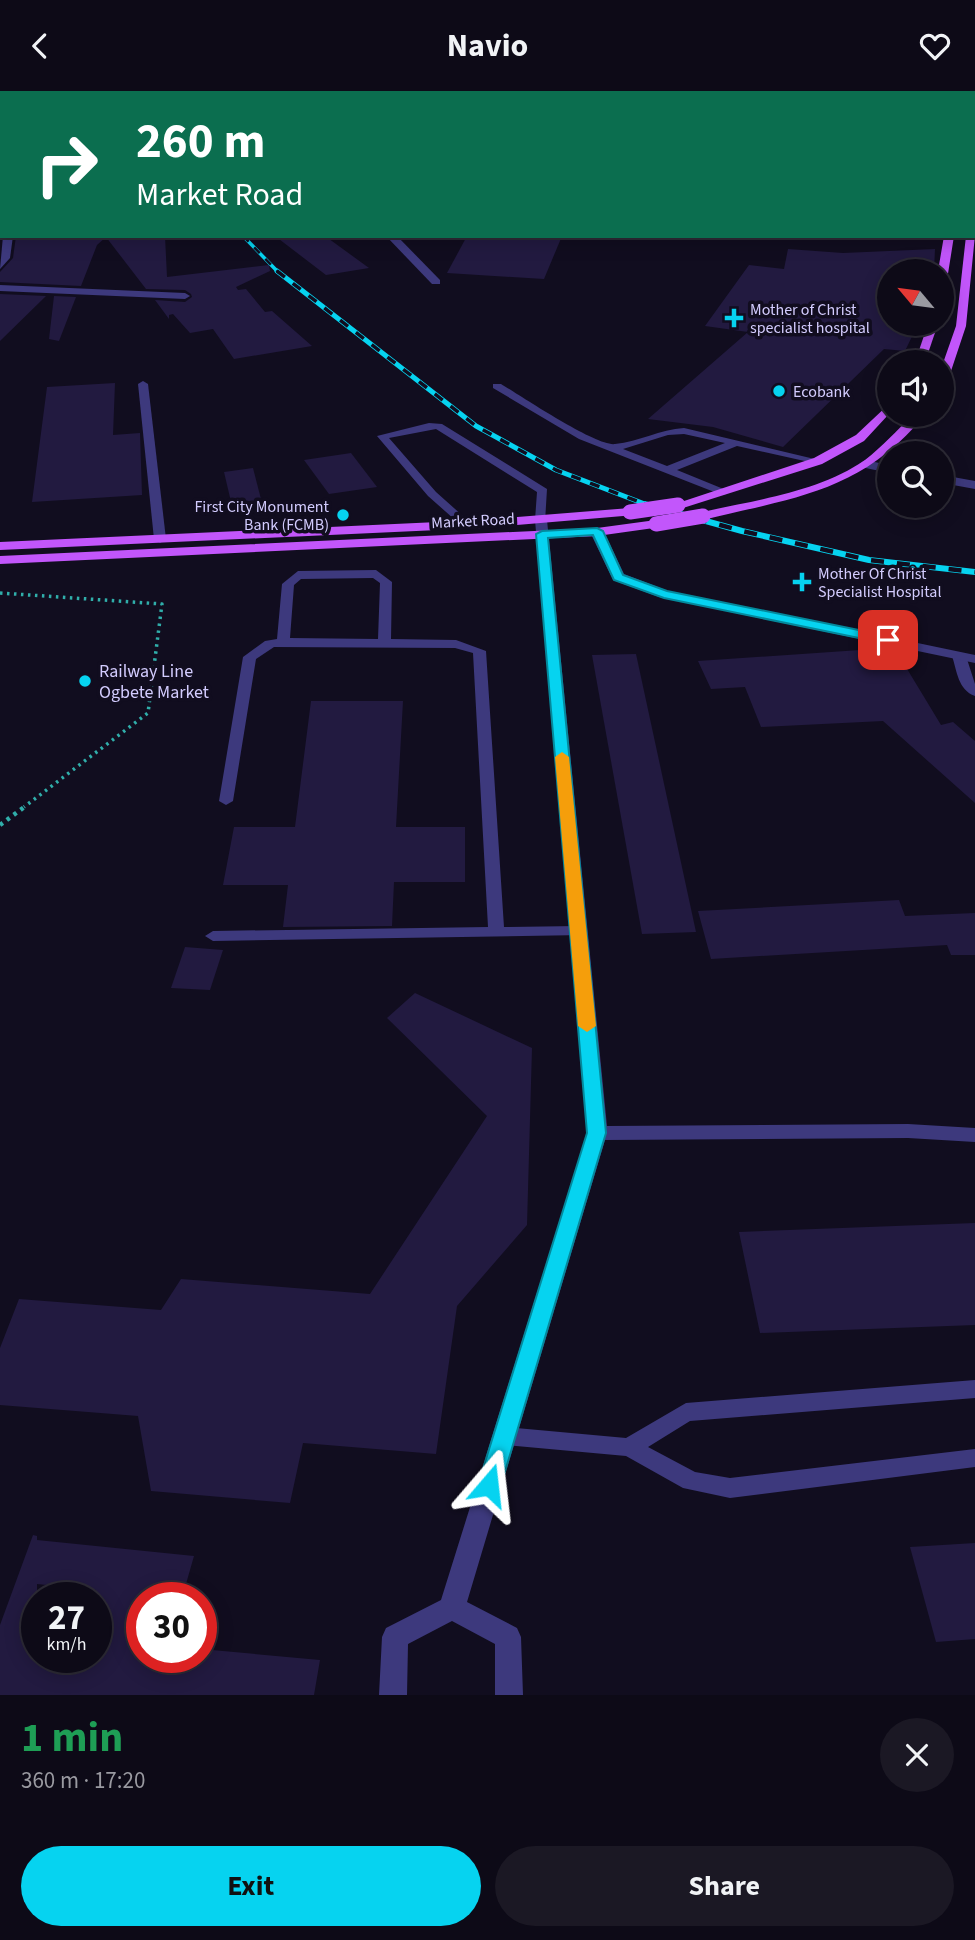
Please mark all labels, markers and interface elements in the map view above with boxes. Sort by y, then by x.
text: Navio [447,23,528,69]
icon: back [21,27,59,65]
icon: heart [916,27,954,65]
text: 260 m [136,107,265,177]
icon: right [21,119,112,210]
text: Market Road [136,172,303,218]
north arrow [877,259,954,336]
map controls [877,259,954,518]
place label: Mother of Christ specialist hospital [750,299,870,339]
marker: Mother of Christ specialist hospital [724,308,744,328]
button: sound [877,350,954,427]
place label: Ecobank [793,381,850,403]
marker: Ecobank [771,383,787,399]
button: search [877,441,954,518]
place label: First City Monument Bank (FCMB) [194,496,330,536]
marker: First City Monument Bank (FCMB) [335,507,351,523]
street label: Market Road [431,508,515,534]
place label: Mother Of Christ Specialist Hospital [818,563,941,603]
marker: Mother Of Christ Specialist Hospital [792,572,812,592]
pin [858,610,918,670]
icon: arrive [869,621,907,659]
place label: Railway Line Ogbete Market [99,659,209,705]
marker: Railway Line Ogbete Market [77,673,93,689]
position arrow [452,1448,526,1522]
speed limit sign: 30 [126,1582,217,1673]
text: 27 [48,1593,85,1643]
text: km/h [47,1632,86,1657]
text: 1 min [21,1708,123,1768]
button: close [880,1718,954,1792]
text: 360 m · 17:20 [21,1764,145,1797]
button: Exit [21,1846,481,1926]
button: Share [495,1846,954,1926]

